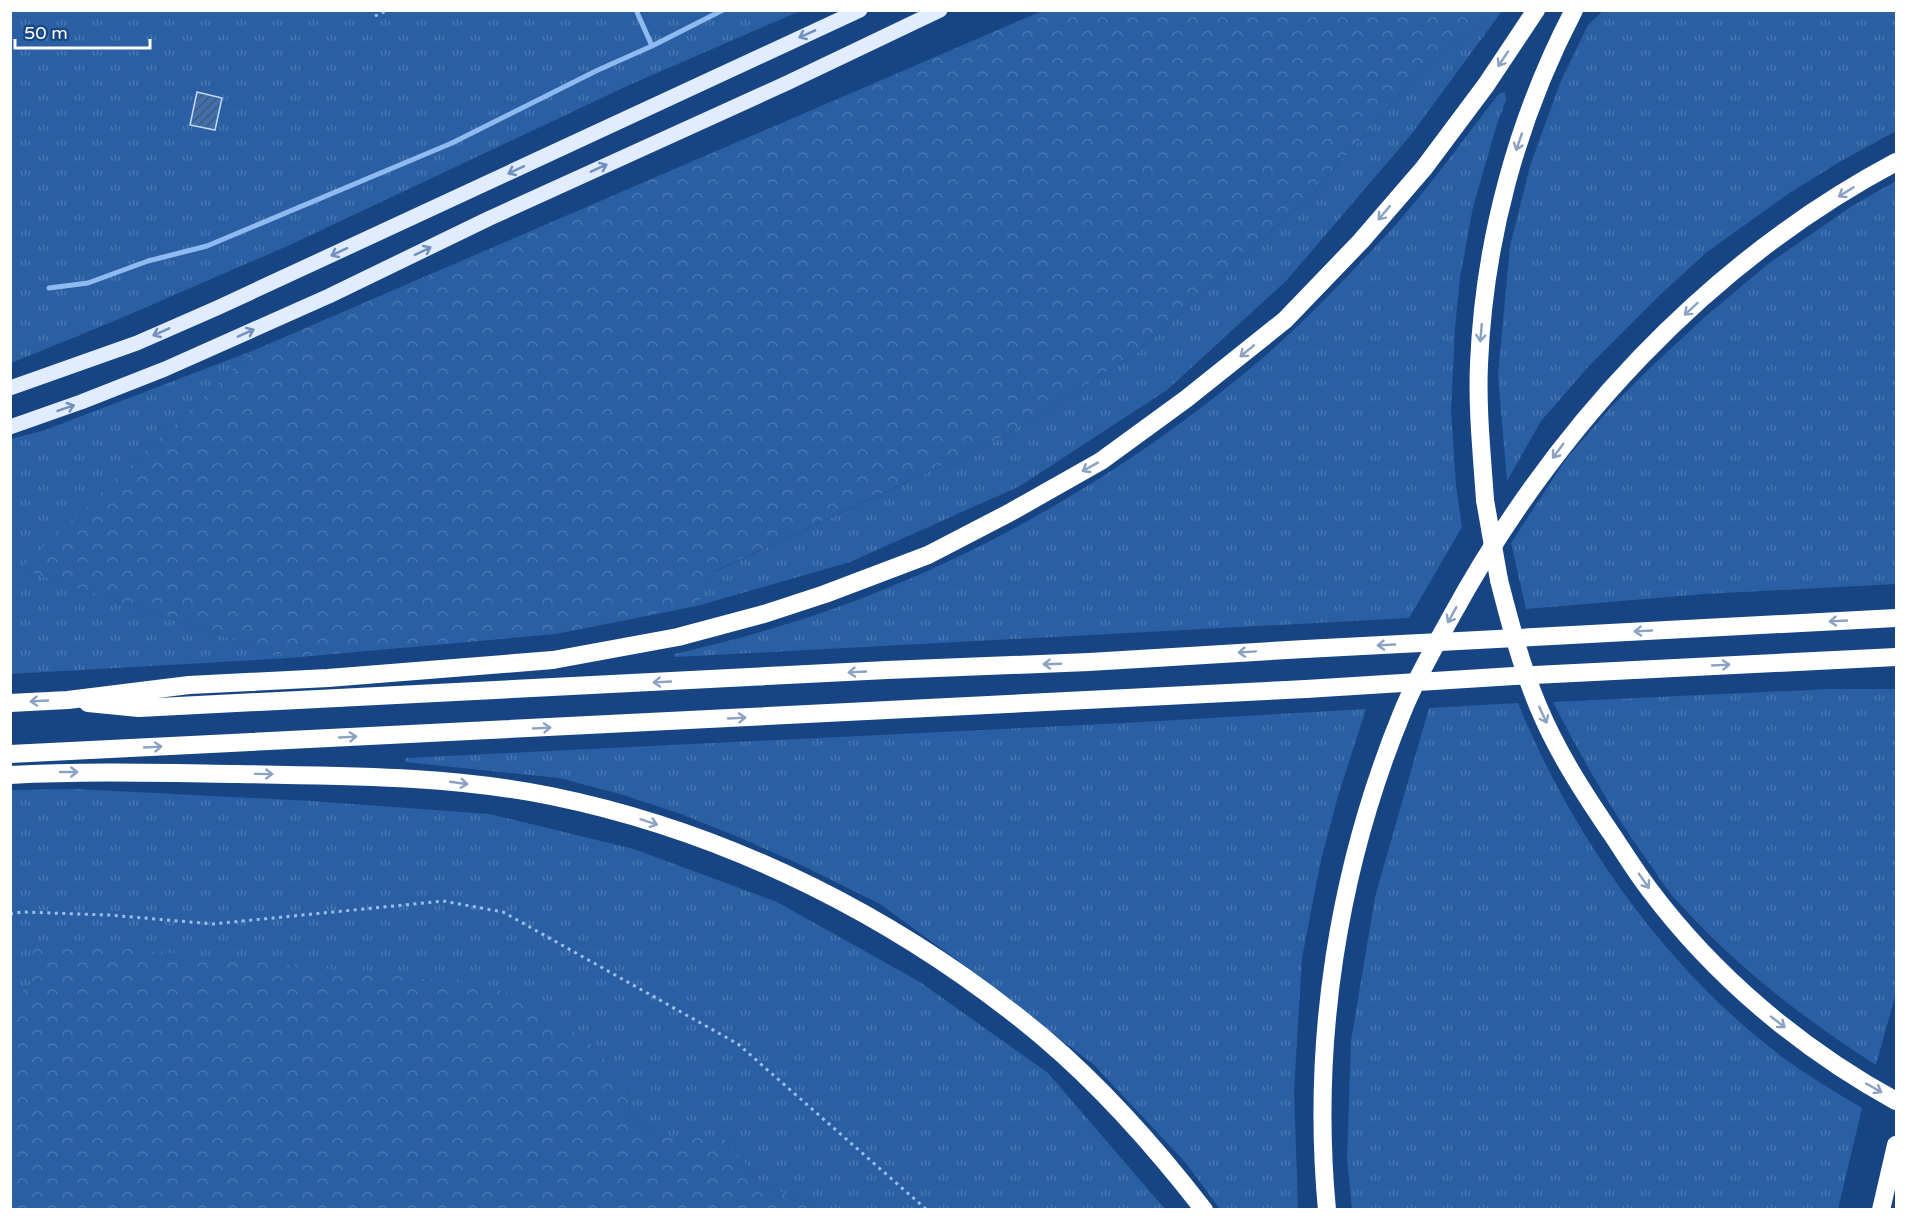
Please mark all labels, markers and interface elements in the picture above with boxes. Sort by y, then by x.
scale bar [15,12,150,50]
text: 50 m [24,22,68,44]
one-way arrow [798,29,816,41]
one-way arrow [1497,50,1509,67]
one-way arrow [1513,132,1524,151]
one-way arrow [590,162,608,174]
one-way arrow [507,164,525,176]
one-way arrow [1838,186,1855,198]
one-way arrow [1378,205,1391,221]
one-way arrow [413,244,431,256]
one-way arrow [330,246,348,258]
one-way arrow [1683,302,1698,316]
one-way arrow [1475,322,1486,342]
one-way arrow [153,327,171,339]
one-way arrow [236,327,254,338]
one-way arrow [1239,344,1255,357]
one-way arrow [56,401,75,412]
one-way arrow [1551,443,1564,459]
one-way arrow [1082,461,1099,473]
one-way arrow [1446,606,1458,623]
one-way arrow [1829,616,1849,627]
one-way arrow [1634,626,1654,637]
one-way arrow [1376,639,1396,650]
one-way arrow [1237,647,1257,658]
one-way arrow [1043,658,1063,669]
one-way arrow [1710,660,1730,671]
one-way arrow [848,666,868,677]
one-way arrow [653,677,673,688]
one-way arrow [30,696,50,707]
one-way arrow [1537,706,1549,724]
one-way arrow [727,713,747,724]
one-way arrow [532,722,552,733]
one-way arrow [337,732,357,743]
one-way arrow [142,742,162,753]
one-way arrow [58,767,78,778]
one-way arrow [253,769,273,780]
one-way arrow [448,777,468,788]
one-way arrow [639,817,658,828]
one-way arrow [1638,873,1650,889]
one-way arrow [1770,1015,1786,1028]
one-way arrow [1865,1082,1882,1094]

